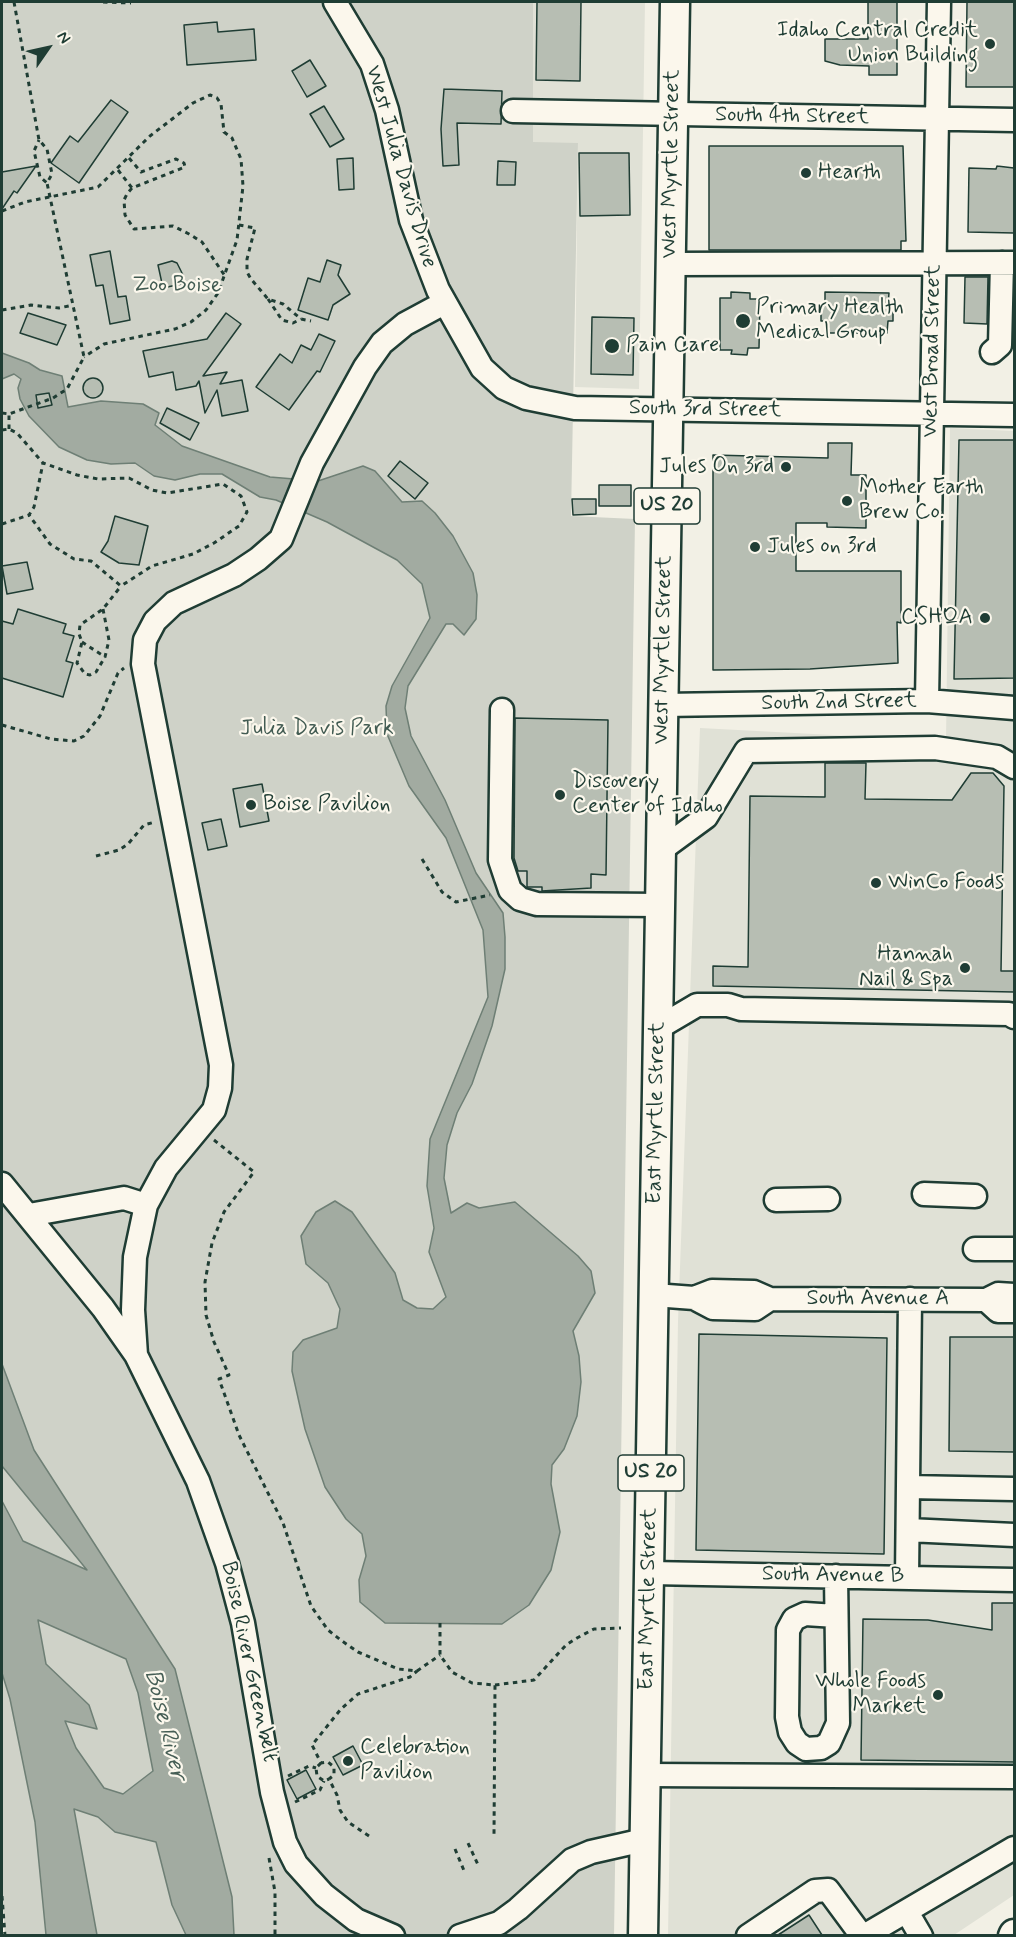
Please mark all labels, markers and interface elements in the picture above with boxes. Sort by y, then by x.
north arrow [18,18,78,78]
place label: Idaho Central Credit Union Building [777,18,978,70]
text: N [52,27,75,48]
marker: Idaho Central Credit Union Building [983,37,997,51]
street label: West Julia Davis Drive [358,63,442,271]
street label: West Myrtle Street [657,69,687,259]
street label: South 4th Street [715,102,869,132]
place label: Hearth [818,160,881,186]
marker: Hearth [799,166,813,180]
street label: West Broad Street [918,264,948,438]
park label: Zoo Boise [133,273,221,299]
place label: Primary Health Medical Group [756,295,904,346]
marker: Primary Health Medical Group [734,312,752,330]
place label: Pain Care [626,333,719,359]
marker: Pain Care [603,337,621,355]
street label: South 3rd Street [629,395,781,425]
place label: Jules On 3rd [659,454,774,480]
marker: Jules On 3rd [779,460,793,474]
place label: Mother Earth Brew Co. [859,475,984,526]
road number: US 20 [634,488,700,524]
marker: Mother Earth Brew Co. [840,494,854,508]
place label: Jules on 3rd [767,534,877,560]
marker: Jules on 3rd [748,540,762,554]
street label: West Myrtle Street [649,555,679,745]
place label: CSHQA [901,605,973,631]
marker: CSHQA [978,611,992,625]
street label: South 2nd Street [761,688,917,718]
park label: Julia Davis Park [240,716,394,742]
place label: Discovery Center of Idaho [572,769,723,820]
marker: Discovery Center of Idaho [553,788,567,802]
place label: Boise Pavilion [263,792,390,818]
marker: Boise Pavilion [244,798,258,812]
place label: WinCo Foods [888,870,1004,896]
marker: WinCo Foods [869,876,883,890]
place label: Hannah Nail & Spa [859,942,953,993]
marker: Hannah Nail & Spa [958,961,972,975]
street label: East Myrtle Street [642,1021,672,1205]
street label: South Avenue A [807,1286,949,1312]
road number: US 20 [618,1455,684,1491]
street label: East Myrtle Street [634,1507,664,1691]
street label: Boise River Greenbelt [214,1559,282,1765]
street label: South Avenue B [762,1562,904,1590]
water label: Boise River [136,1667,192,1783]
place label: Whole Foods Market [815,1669,926,1720]
marker: Whole Foods Market [931,1688,945,1702]
place label: Celebration Pavilion [360,1735,470,1786]
marker: Celebration Pavilion [341,1754,355,1768]

